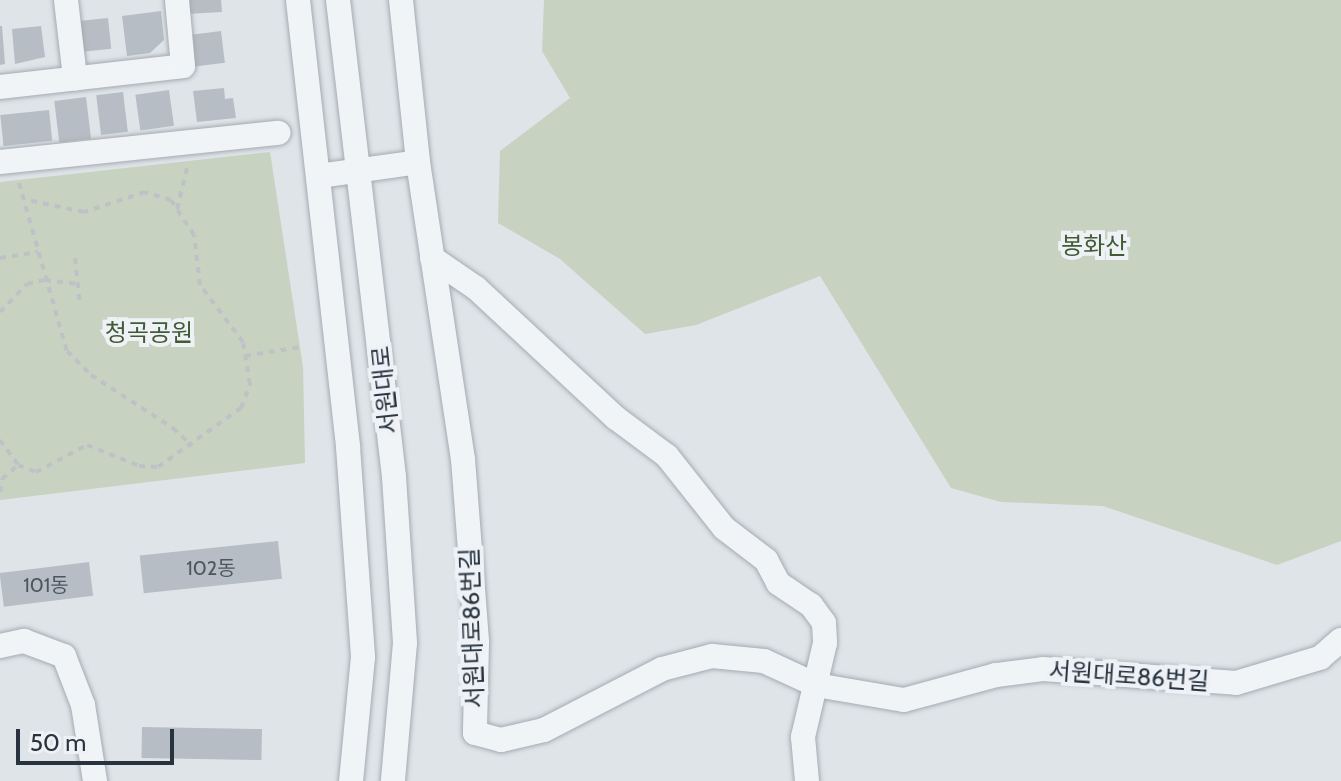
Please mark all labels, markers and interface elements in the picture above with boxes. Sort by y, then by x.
park label: 봉화산 [1061,232,1127,260]
park label: 청곡공원 [105,319,193,347]
street label: 서원대로 [366,345,404,435]
street label: 서원대로86번길 [455,547,489,709]
house number: 102동 [186,556,236,580]
house number: 101동 [23,573,69,597]
street label: 서원대로86번길 [1048,656,1210,696]
scale bar [20,713,178,763]
text: 50 m [30,728,86,757]

